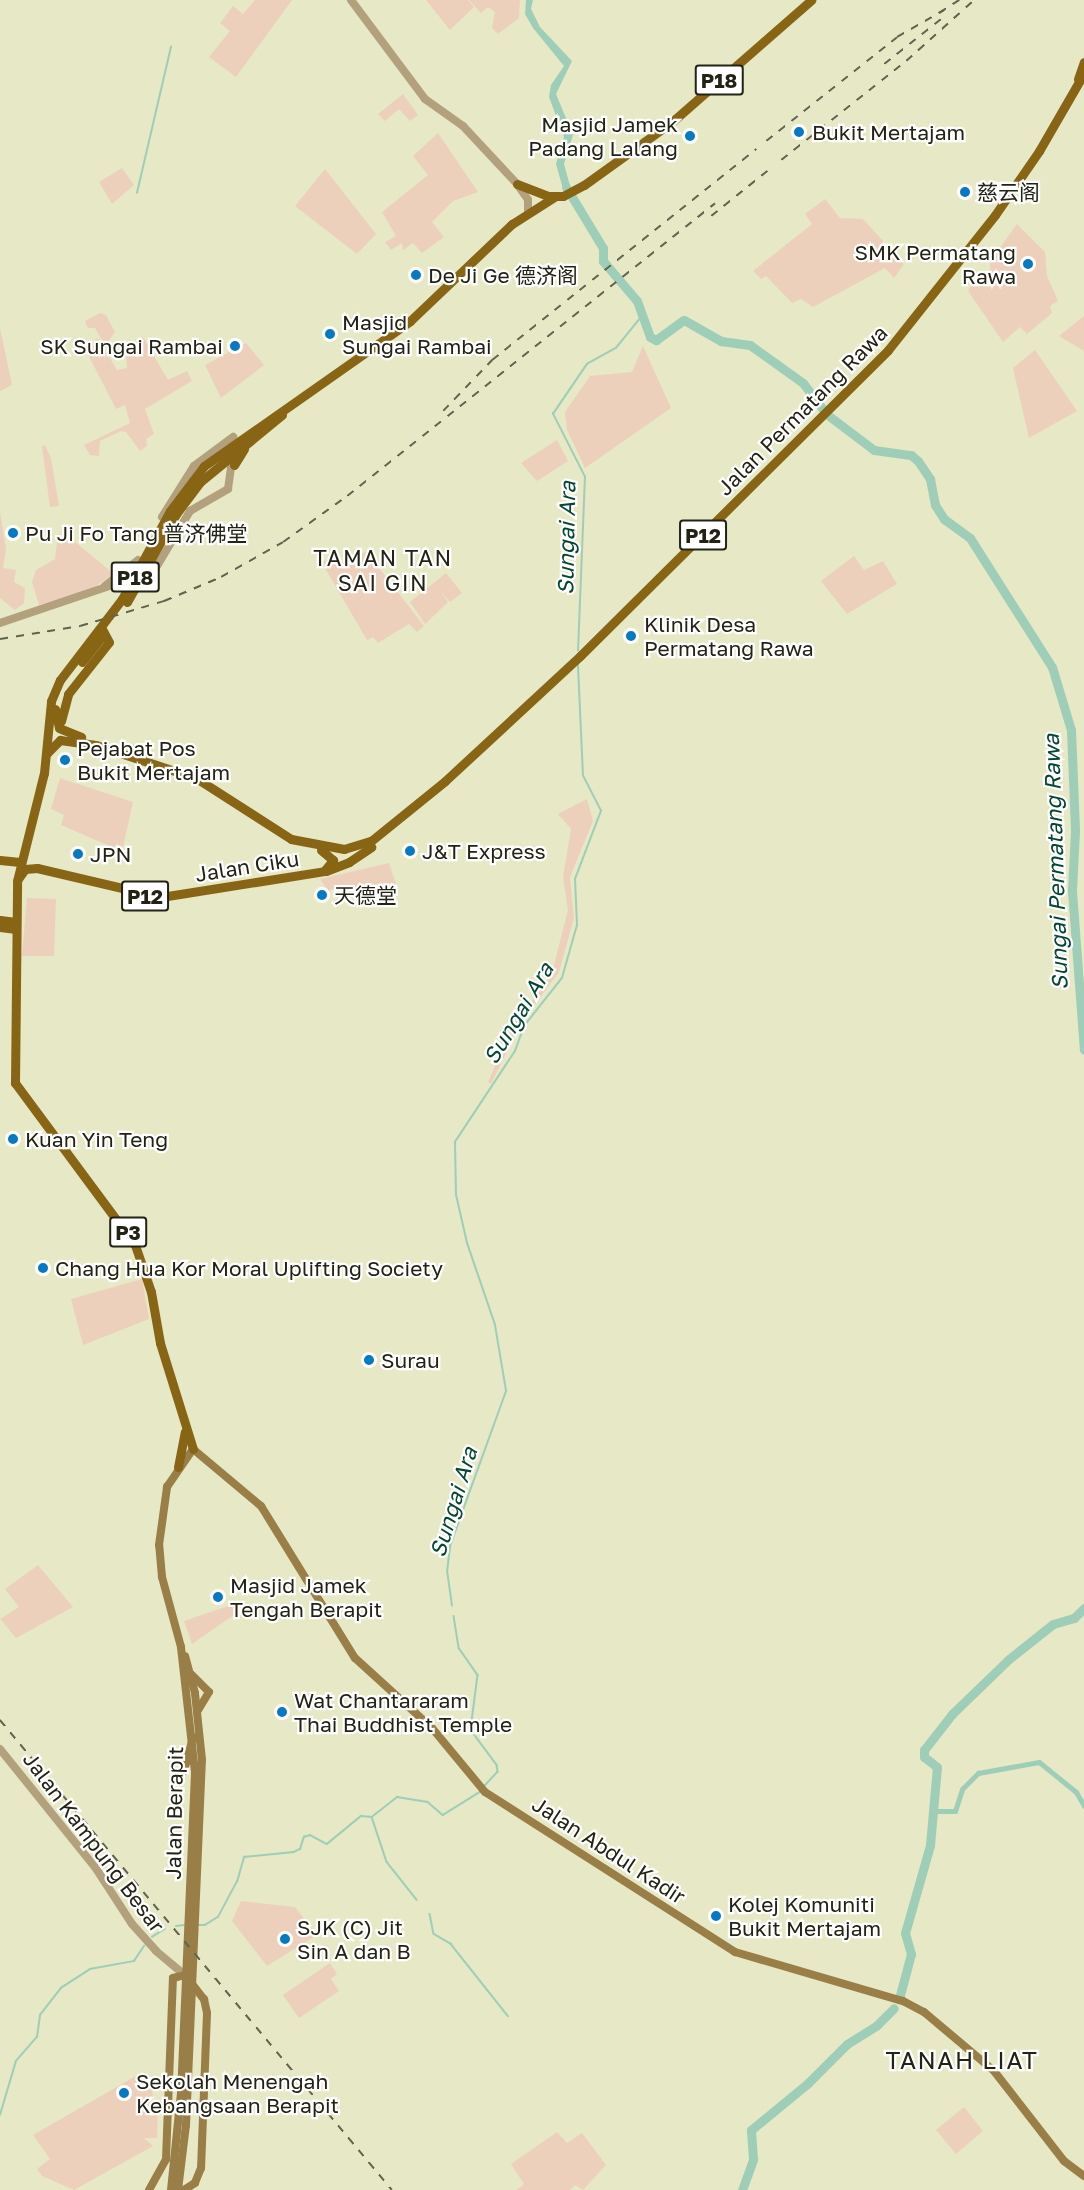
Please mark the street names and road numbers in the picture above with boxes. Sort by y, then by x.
road number: P18 [694,63,744,97]
street label: Jalan Permatang Rawa [712,320,892,500]
road number: P12 [679,518,727,552]
road number: P18 [110,560,160,594]
street label: Jalan Ciku [193,845,301,887]
road number: P12 [121,879,169,913]
road number: P3 [108,1215,148,1249]
street label: Jalan Berapit [160,1746,188,1880]
street label: Jalan Kampung Besar [18,1747,170,1937]
street label: Jalan Abdul Kadir [528,1791,690,1909]

